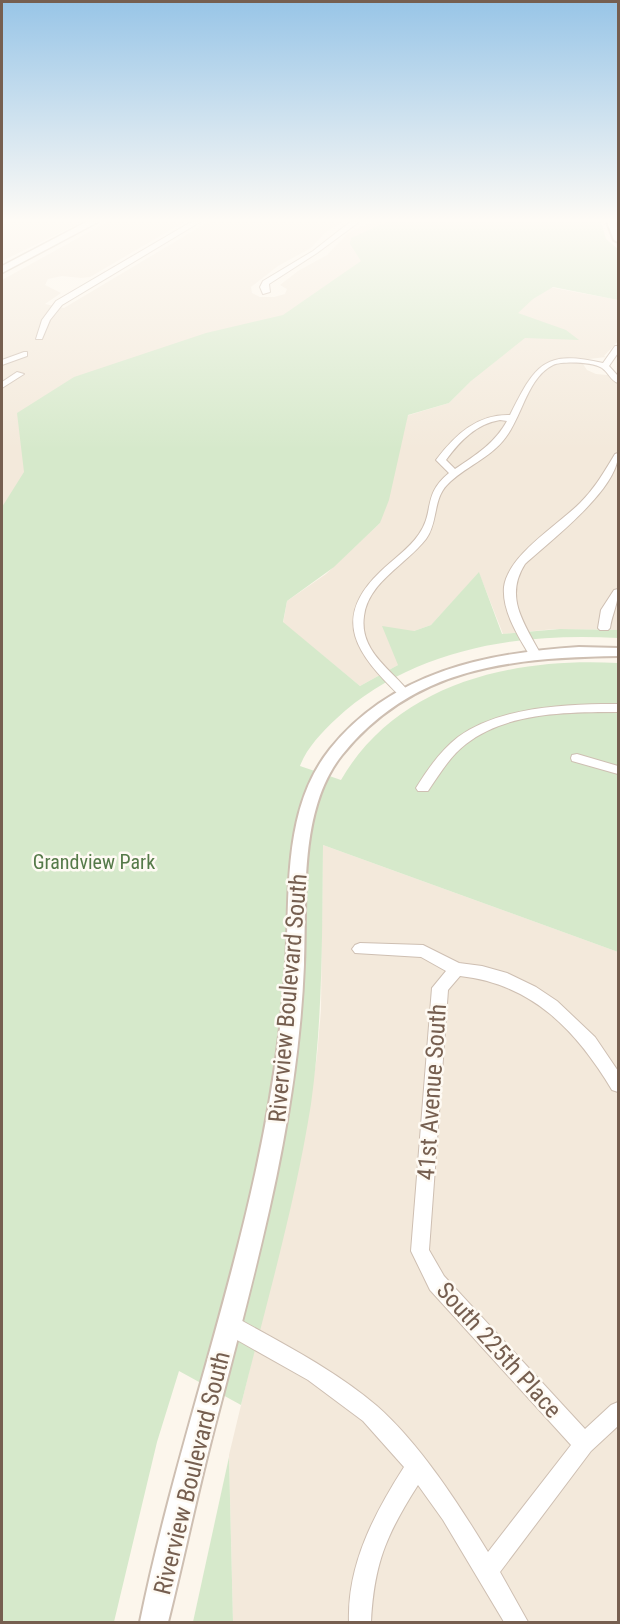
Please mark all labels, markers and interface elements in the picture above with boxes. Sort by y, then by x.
park label: Grandview Park [33,850,155,874]
street label: Riverview Boulevard South [263,873,313,1123]
street label: 41st Avenue South [412,1003,452,1181]
street label: South 225th Place [431,1276,567,1424]
street label: Riverview Boulevard South [148,1349,236,1597]

